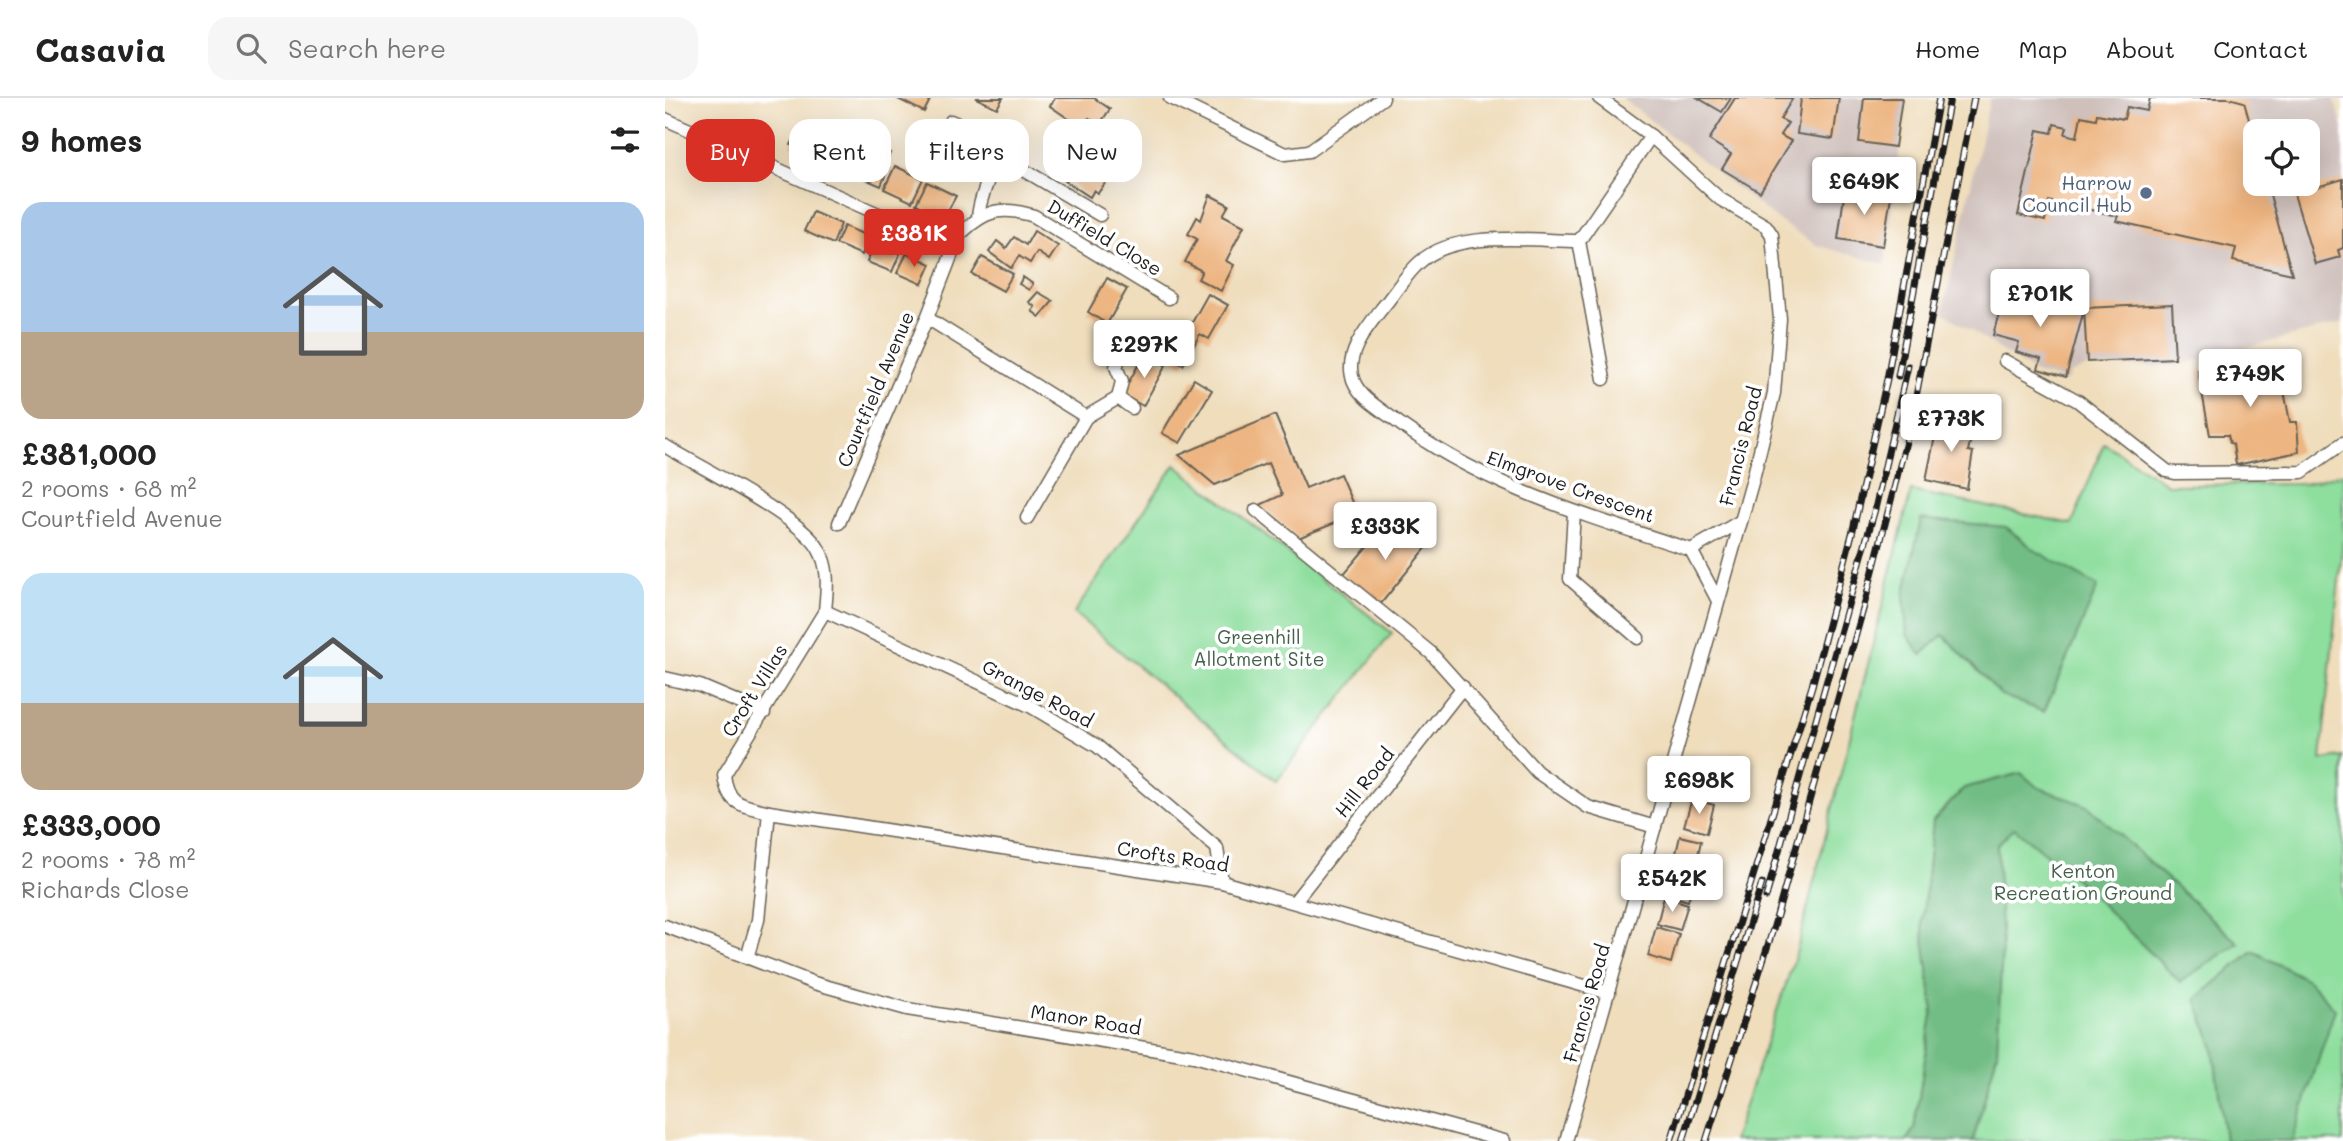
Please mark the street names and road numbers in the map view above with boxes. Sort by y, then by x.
street label: Duffield Close [1043,193,1167,281]
street label: Courtfield Avenue [831,307,919,471]
street label: Francis Road [1713,384,1767,508]
street label: Elmgrove Crescent [1484,444,1658,528]
street label: Croft Villas [716,639,792,741]
street label: Grange Road [978,653,1098,733]
street label: Hill Road [1329,742,1399,822]
street label: Crofts Road [1115,835,1231,877]
street label: Francis Road [1557,941,1615,1065]
street label: Manor Road [1029,998,1143,1040]

